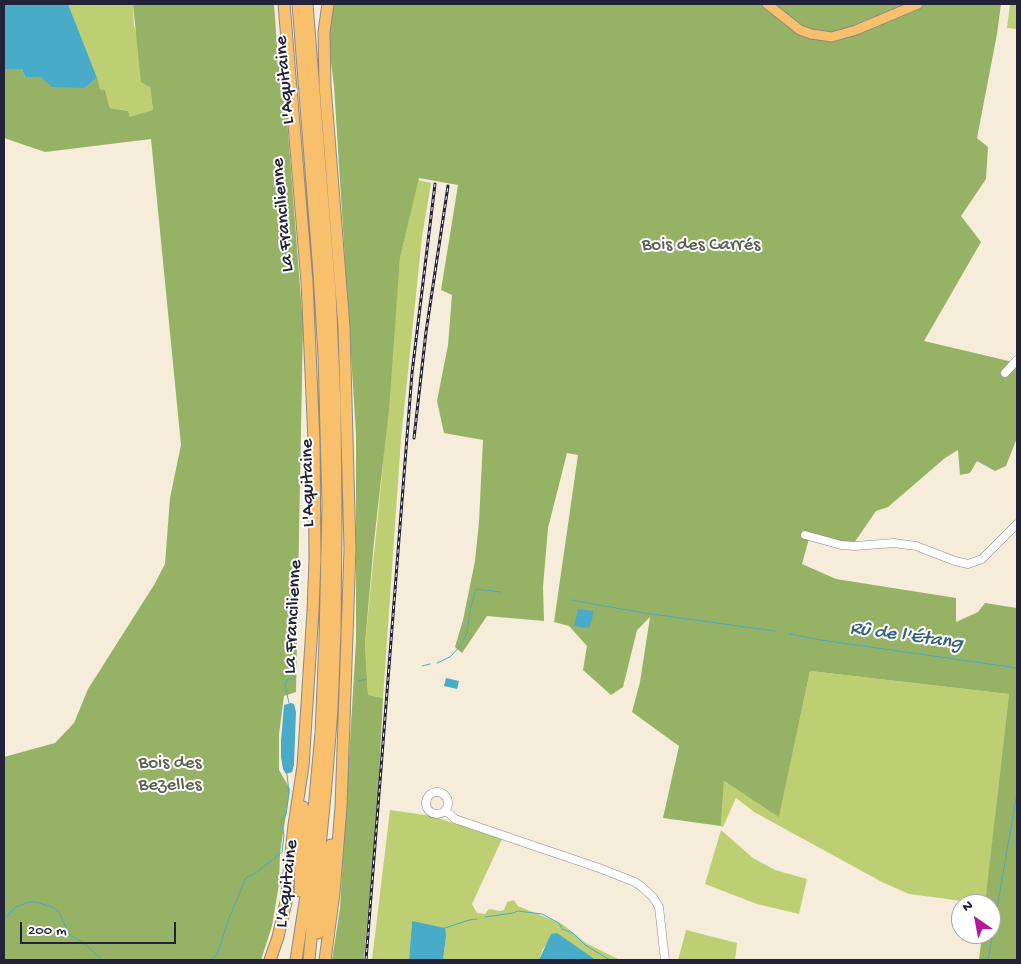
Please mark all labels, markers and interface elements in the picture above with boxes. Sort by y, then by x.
street label: L'Aquitaine [271,35,301,125]
street label: La Francilienne [268,157,300,273]
park label: Bois des Carrés [642,235,760,257]
street label: L'Aquitaine [297,438,321,528]
street label: La Francilienne [280,559,308,675]
water label: Rû de l'Étang [848,617,964,657]
park label: Bois des Bezelles [138,753,202,797]
street label: L'Aquitaine [271,839,305,929]
north arrow [951,894,1001,944]
text: N [960,897,977,916]
scale bar [22,912,179,944]
text: 200 m [28,922,67,940]

